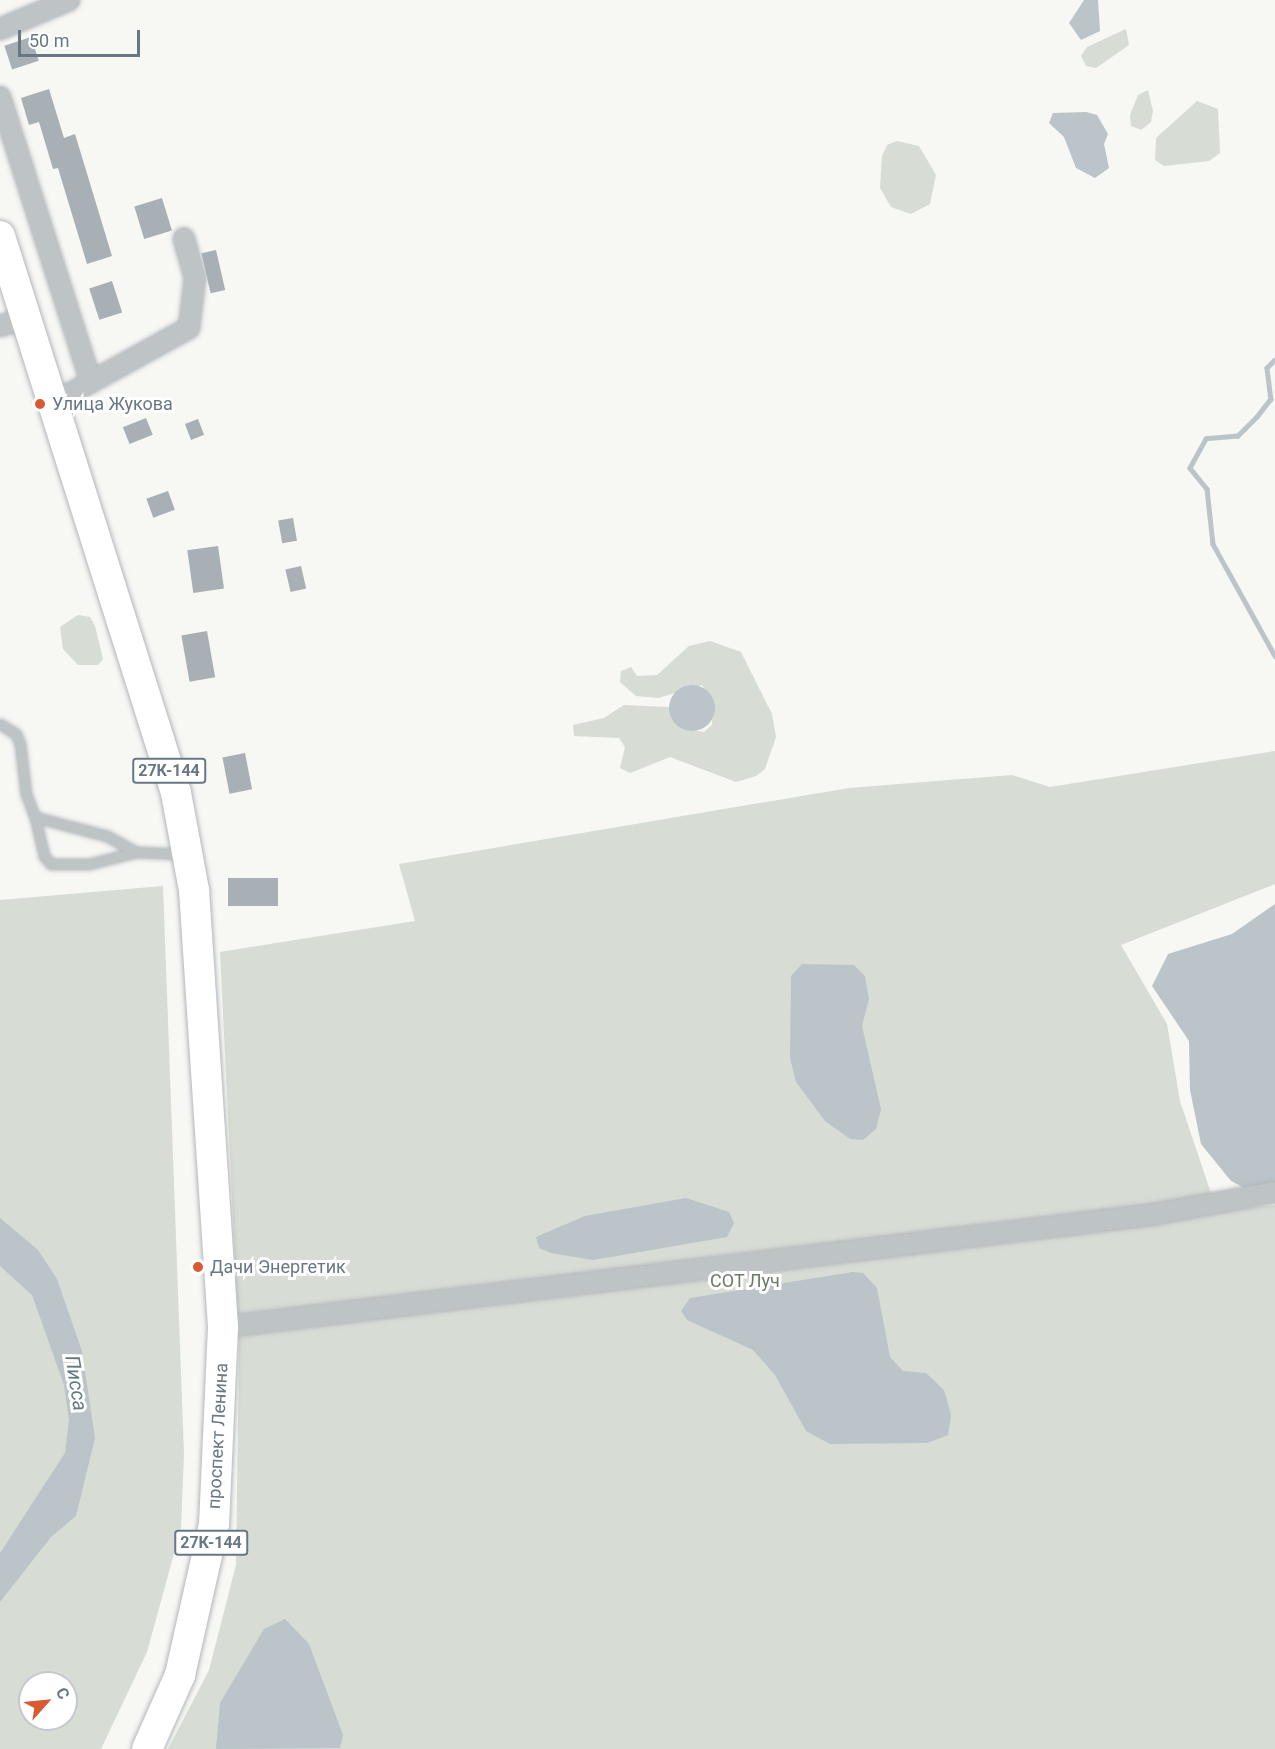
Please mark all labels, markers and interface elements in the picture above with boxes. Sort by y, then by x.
scale bar [21,18,142,56]
text: 50 m [29,30,69,51]
place label: Улица Жукова [52,393,173,415]
marker: Улица Жукова [33,397,47,411]
road number: 27К-144 [132,758,207,784]
place label: Дачи Энергетик [210,1256,346,1278]
marker: Дачи Энергетик [191,1260,205,1274]
park label: СОТ Луч [710,1270,780,1292]
water label: Писса [60,1354,92,1412]
street label: проспект Ленина [203,1362,233,1510]
road number: 27К-144 [174,1530,248,1556]
north arrow [18,1671,78,1731]
text: С [52,1685,74,1702]

